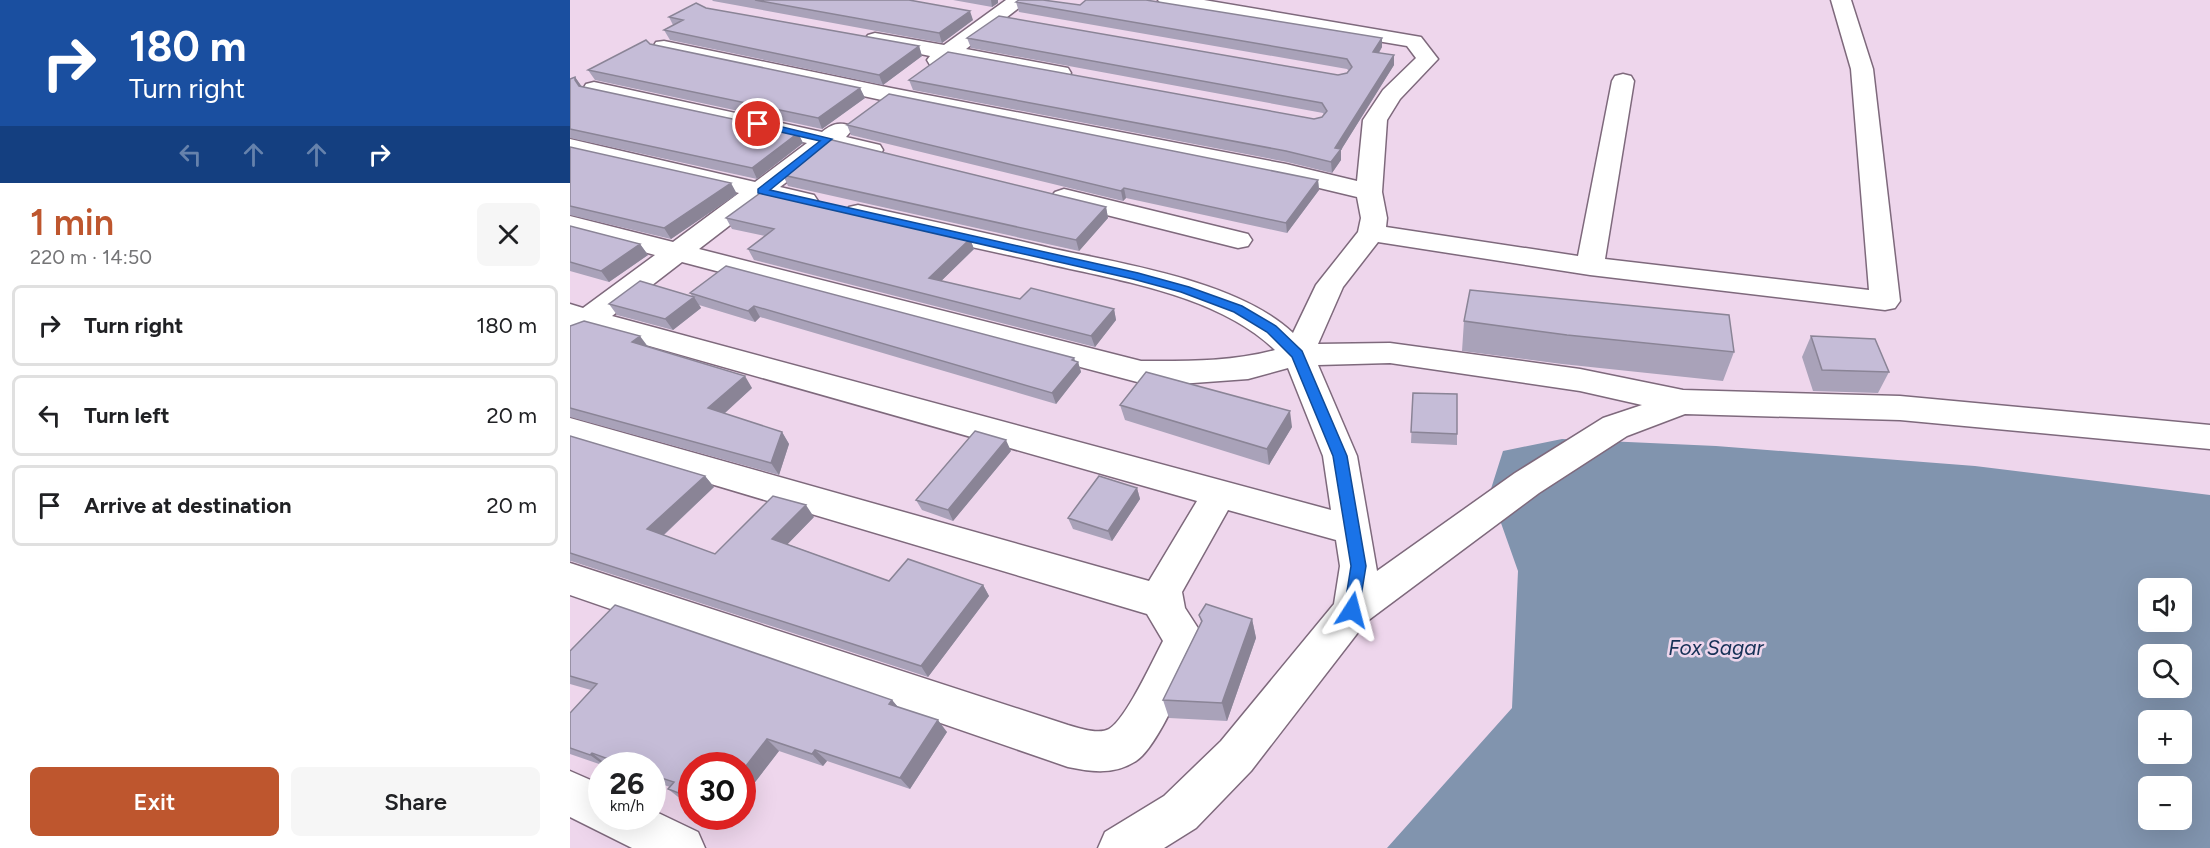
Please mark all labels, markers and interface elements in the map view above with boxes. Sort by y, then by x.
text: 180 m [129,21,246,72]
icon: right [30,24,108,102]
text: Turn right [129,72,245,105]
pin [732,98,783,149]
icon: arrive [741,107,774,140]
icon: left [174,138,207,171]
icon: ahead [237,138,270,171]
icon: ahead [300,138,333,171]
icon: right [363,138,396,171]
text: 1 min [30,201,114,244]
button: close [477,203,540,266]
text: 220 m · 14:50 [30,245,152,269]
icon: right [33,309,66,342]
text: Turn right [84,312,183,339]
text: 180 m [476,312,537,339]
icon: left [33,399,66,432]
text: Turn left [84,402,170,429]
text: 20 m [486,402,537,429]
icon: arrive [33,489,66,522]
text: Arrive at destination [84,492,292,519]
text: 20 m [486,492,537,519]
position arrow [1320,578,1384,642]
map controls [2138,578,2192,830]
button: sound [2138,578,2192,632]
water label: Fox Sagar [1668,635,1765,660]
button: search [2138,644,2192,698]
button: + [2138,710,2192,764]
speed limit sign: 30 [678,752,756,830]
text: 26 [610,765,644,802]
button: Exit [30,767,279,836]
button: Share [291,767,540,836]
button: − [2138,776,2192,830]
text: km/h [610,797,644,815]

